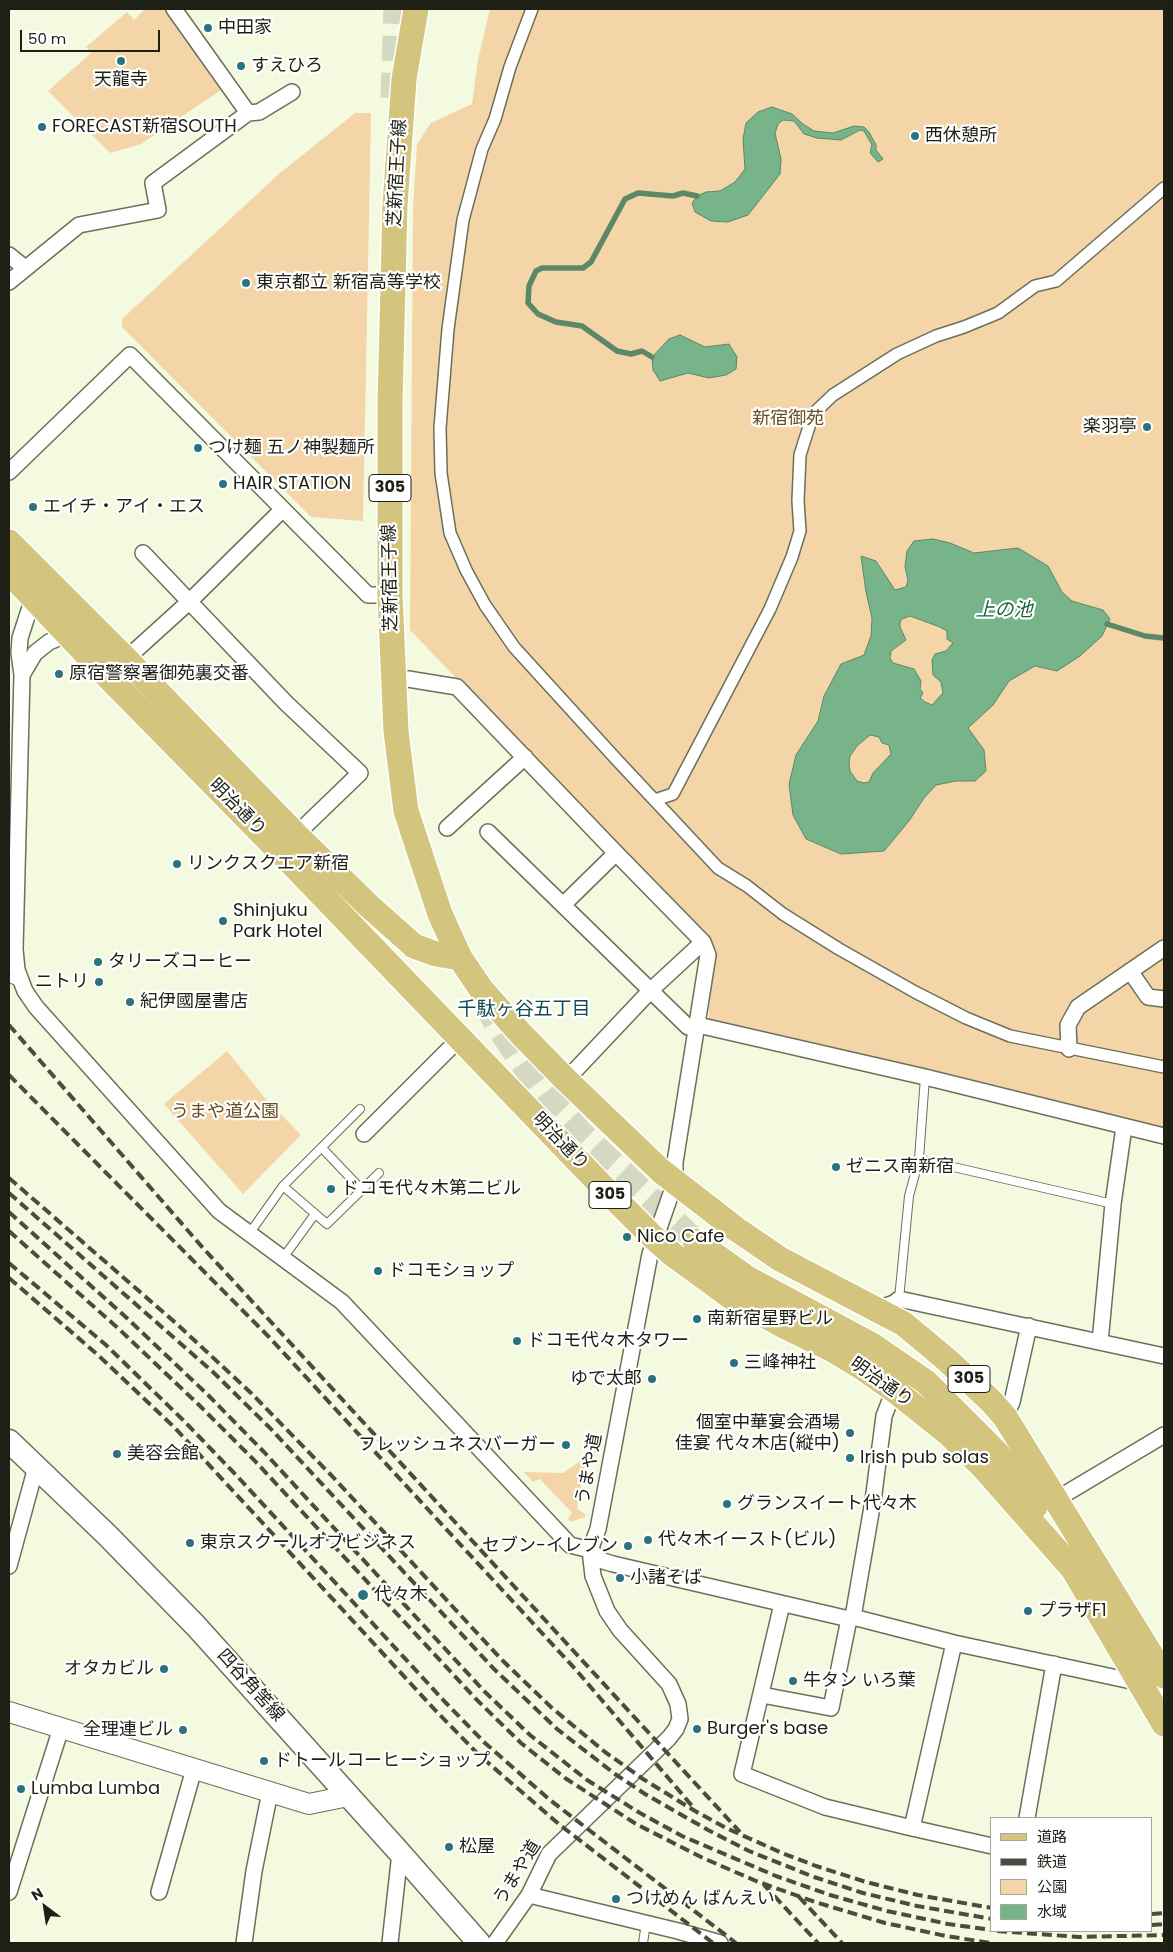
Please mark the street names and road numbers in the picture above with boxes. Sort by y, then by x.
street label: 芝新宿王子線 [384,119,412,227]
road number: 305 [369,474,411,502]
street label: 芝新宿王子線 [379,524,403,632]
street label: 明治通り [204,775,270,841]
street label: 明治通り [527,1109,593,1175]
road number: 305 [589,1182,631,1208]
street label: 明治通り [845,1354,917,1412]
road number: 305 [948,1366,990,1392]
street label: うまや道 [573,1432,607,1506]
street label: 四谷角筈線 [212,1645,288,1727]
street label: うまや道 [490,1837,546,1909]

